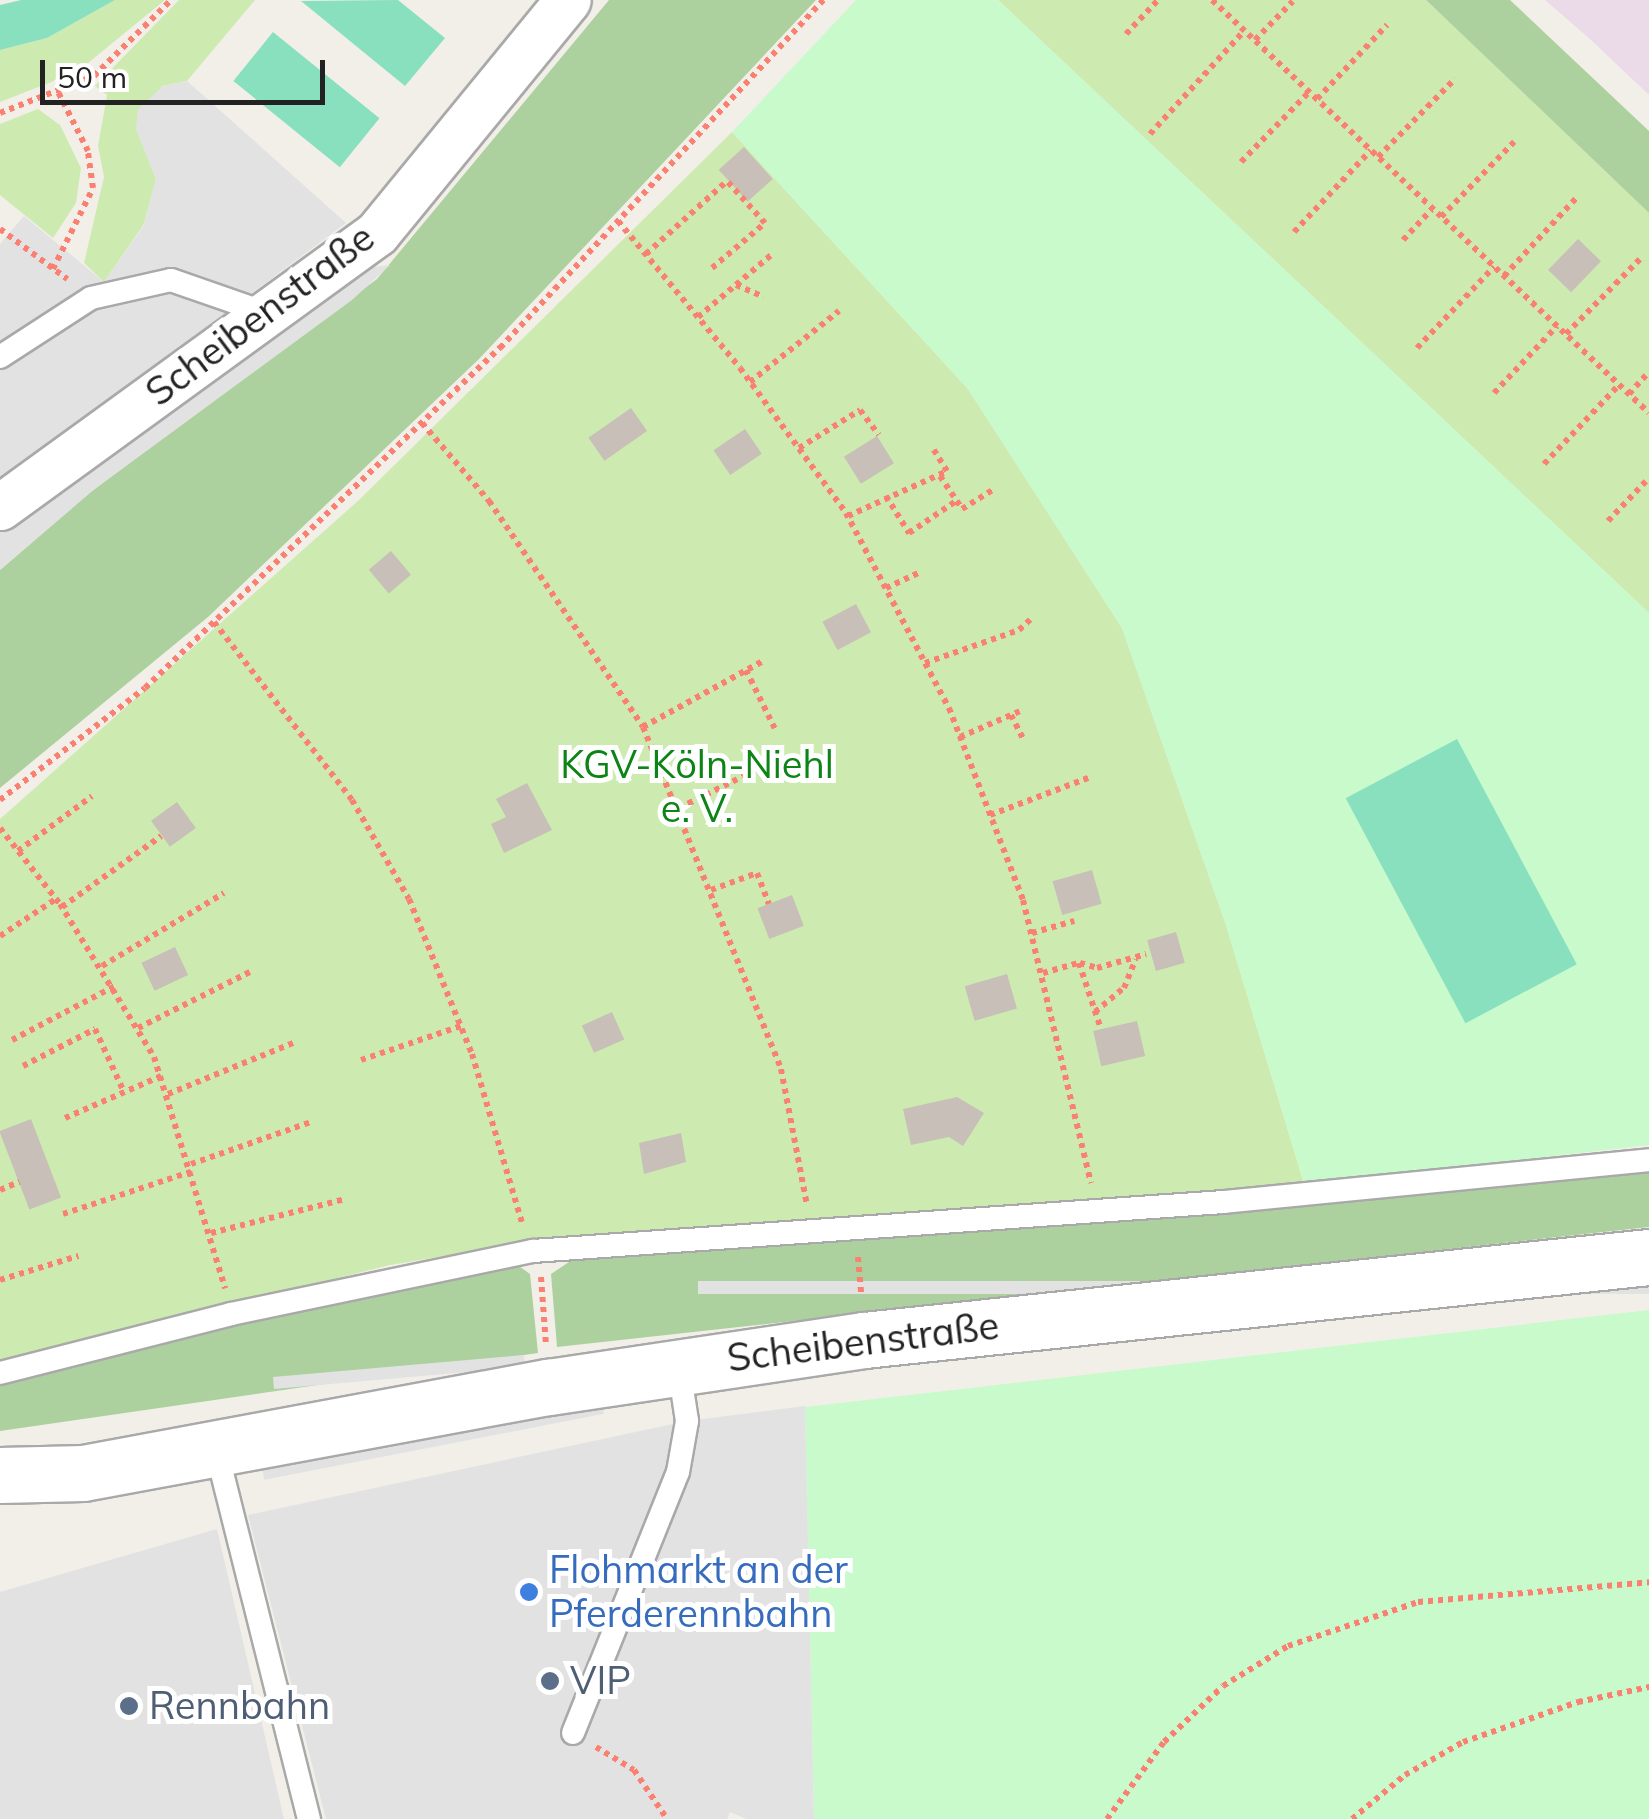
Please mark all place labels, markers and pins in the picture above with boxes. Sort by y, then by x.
place label: Flohmarkt an der Pferderennbahn [549,1547,848,1636]
marker: Flohmarkt an der Pferderennbahn [518,1581,540,1603]
place label: VIP [570,1658,631,1704]
marker: VIP [539,1670,561,1692]
place label: Rennbahn [149,1683,330,1729]
marker: Rennbahn [118,1695,140,1717]

